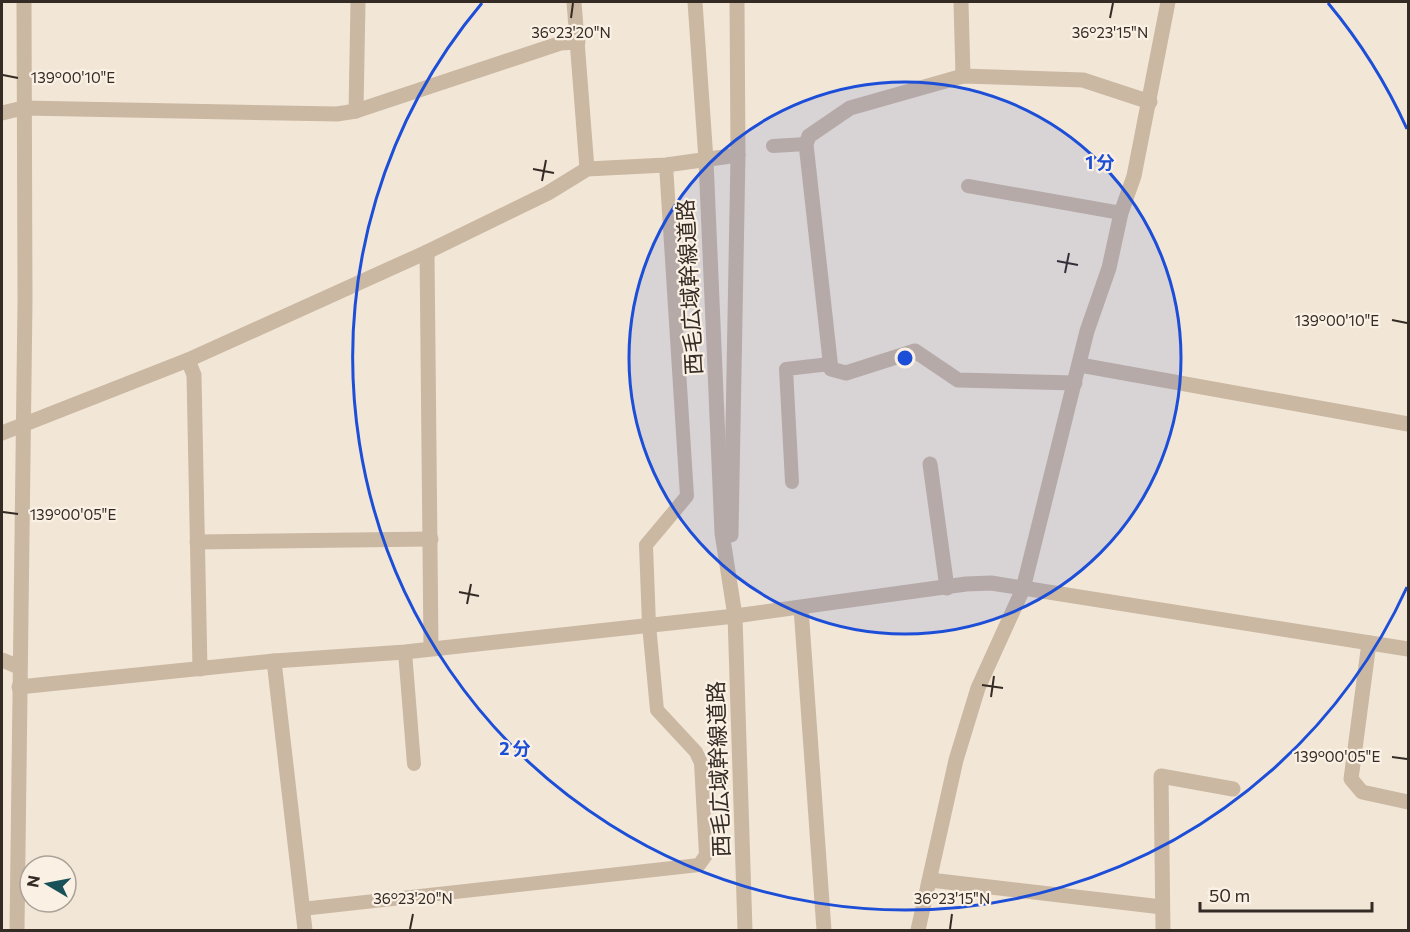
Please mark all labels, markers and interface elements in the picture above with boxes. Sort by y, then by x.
text: 36°23'20"N [531,23,611,41]
text: 36°23'15"N [1072,23,1148,41]
text: 139°00'10"E [31,68,115,86]
text: 1 分 [1085,151,1115,173]
street label: 西毛広域幹線道路 [671,198,707,376]
text: 139°00'10"E [1295,311,1379,329]
centre of rings [895,348,915,368]
text: 139°00'05"E [30,505,116,523]
street label: 西毛広域幹線道路 [701,681,735,857]
text: 2 分 [499,737,531,759]
text: 139°00'05"E [1294,747,1380,765]
north arrow [18,854,78,914]
text: N [22,874,43,889]
scale bar [1200,875,1372,913]
text: 50 m [1209,884,1250,906]
text: 36°23'20"N [373,889,453,907]
text: 36°23'15"N [914,889,990,907]

